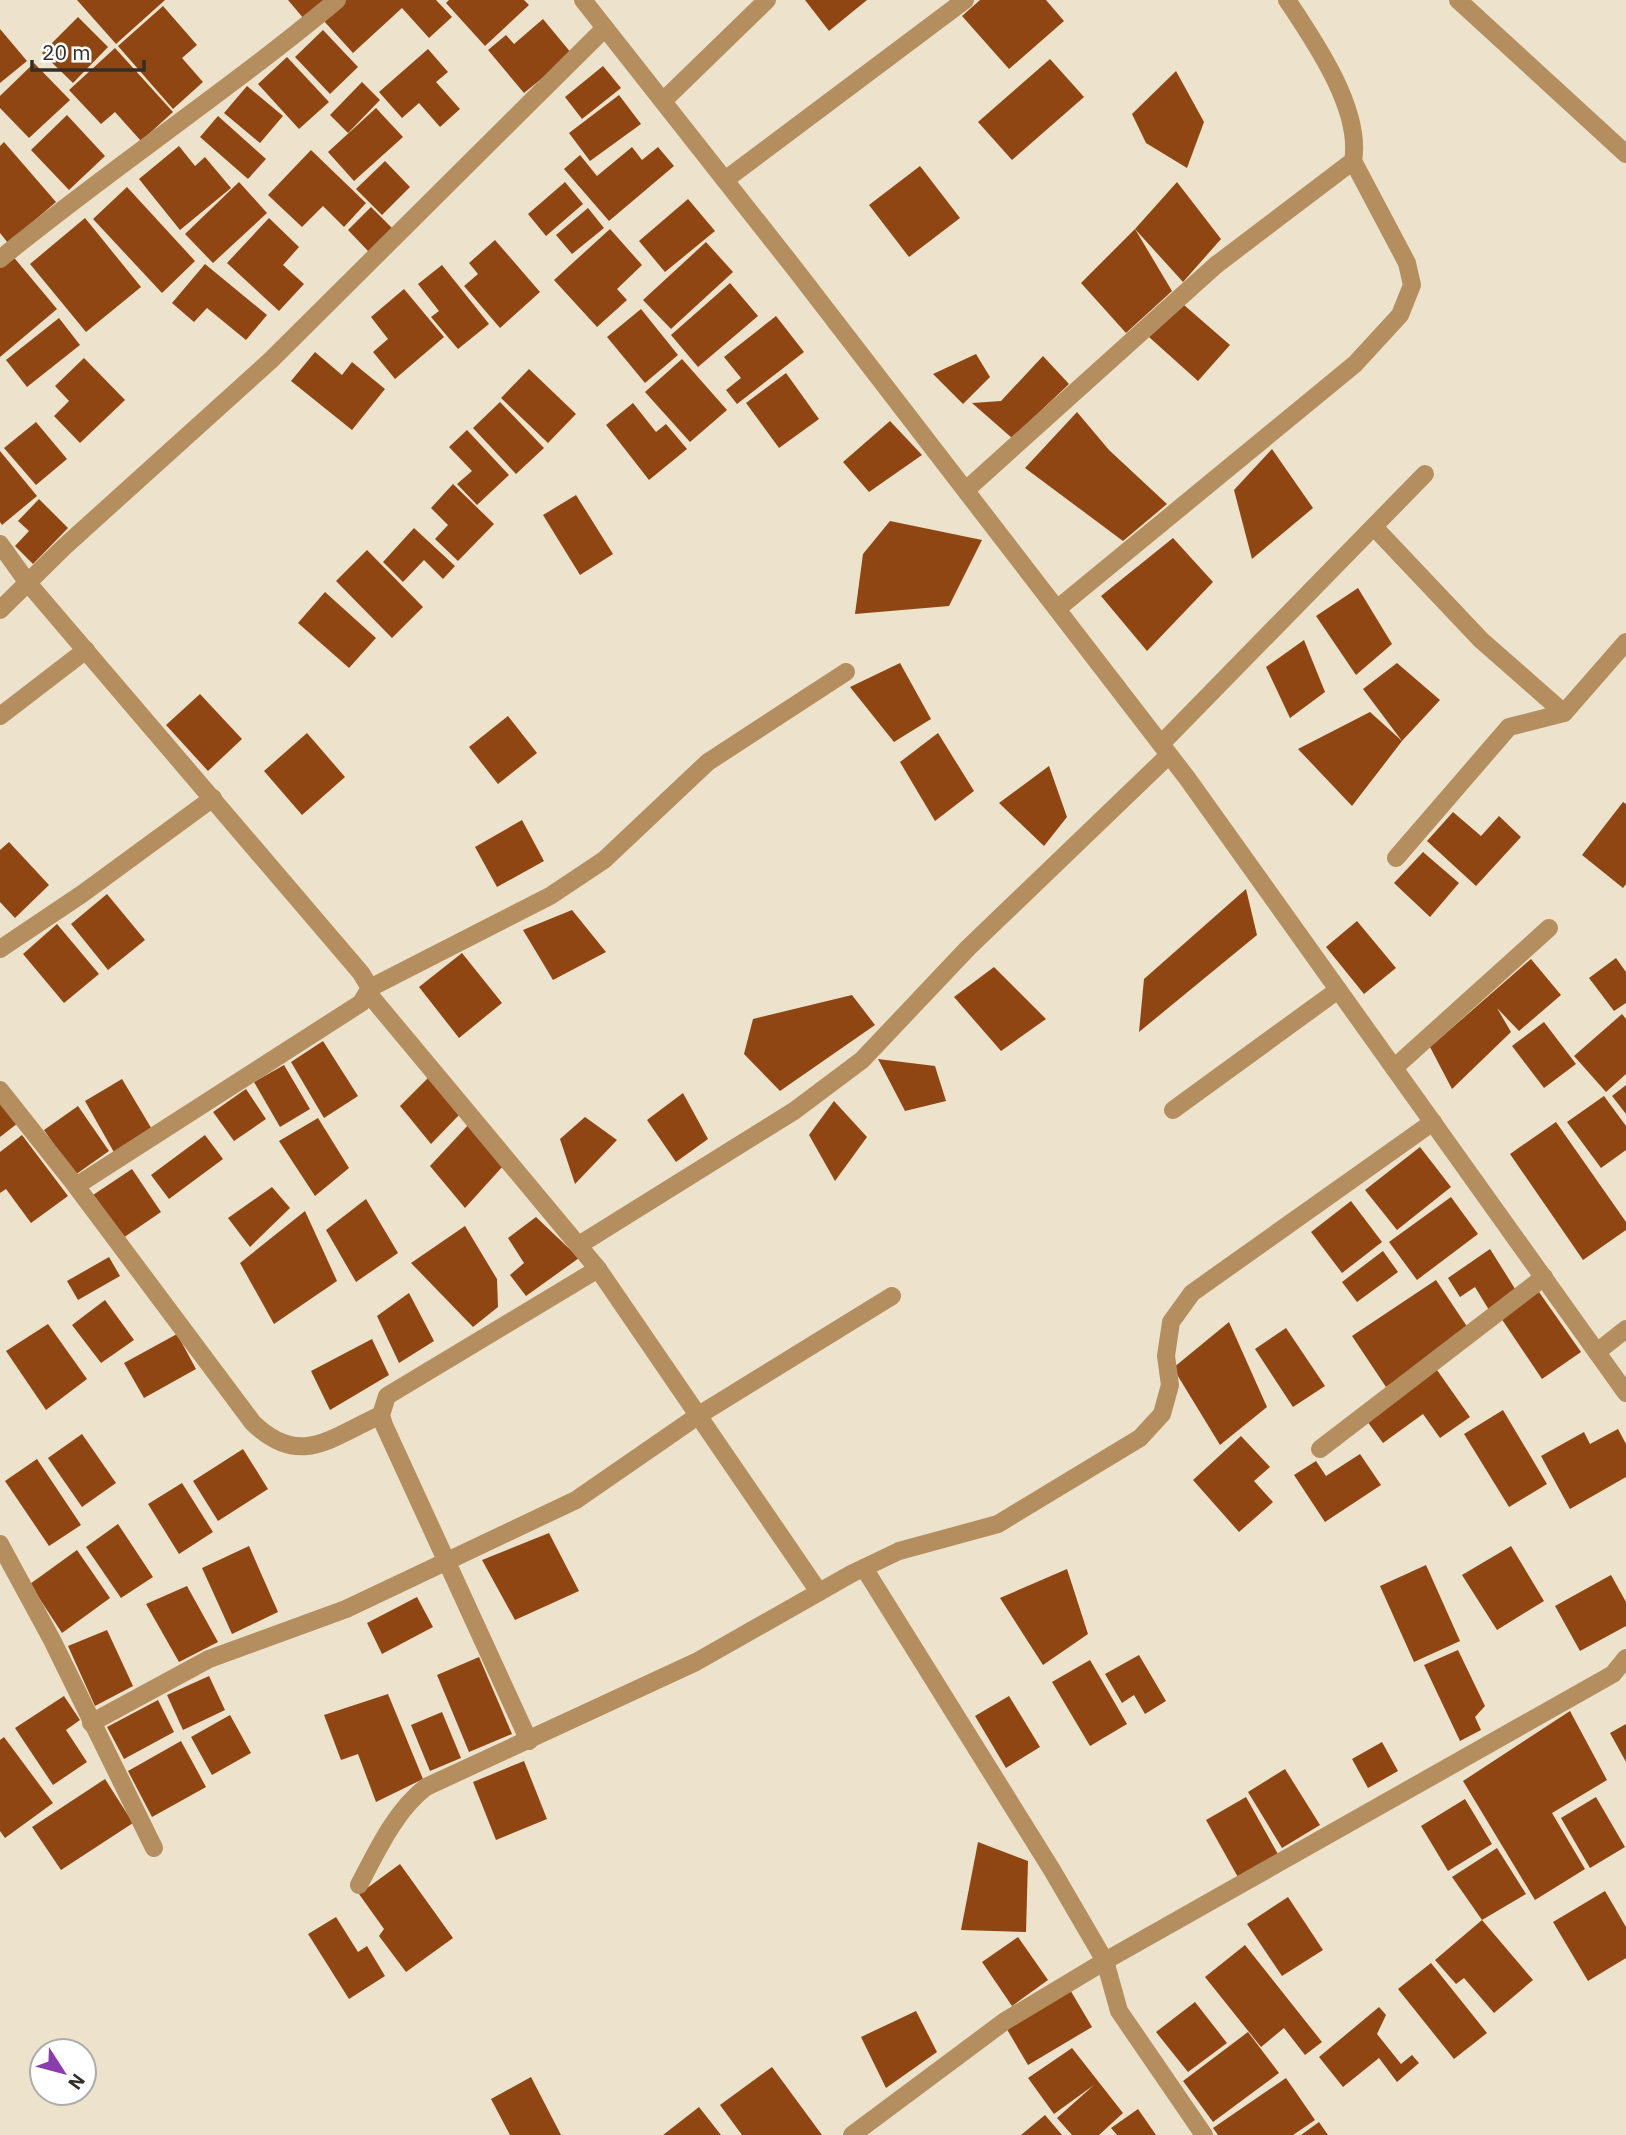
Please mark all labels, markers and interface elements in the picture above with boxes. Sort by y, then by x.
scale bar [32,28,144,72]
text: 20 m [42,38,91,66]
north arrow [28,2037,98,2107]
text: N [63,2069,91,2095]

